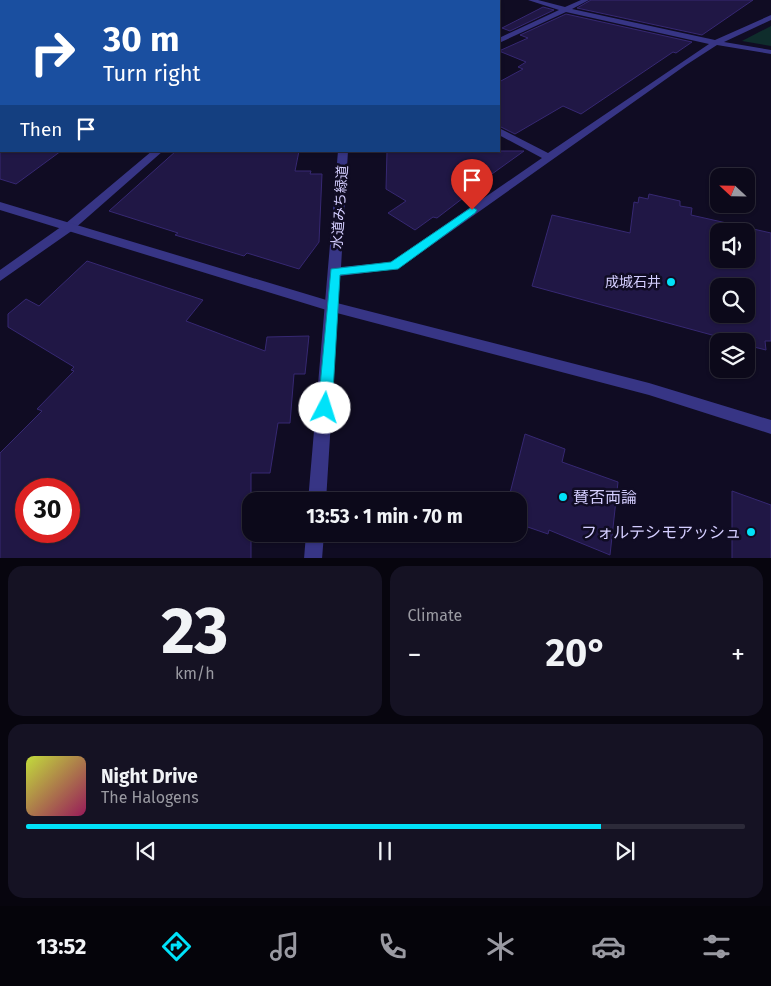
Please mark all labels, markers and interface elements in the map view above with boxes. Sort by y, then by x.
text: 30 m [103,18,180,60]
icon: right [20,20,85,85]
text: Turn right [103,60,200,87]
icon: arrive [72,115,100,143]
text: Then [20,118,62,141]
pin [451,159,493,210]
street label: 水道みち緑道 [329,165,351,249]
icon: arrive [458,166,486,194]
north arrow [710,168,755,212]
map controls [710,168,755,378]
button: sound [710,223,755,268]
place label: 成城石井 [605,274,661,291]
marker: 成城石井 [665,276,677,288]
button: search [710,278,755,323]
button: layers [710,333,755,378]
position arrow [298,381,350,433]
speed limit sign: 30 [15,478,80,543]
place label: 賛否両論 [573,488,637,507]
marker: 賛否両論 [557,491,569,503]
text: 13:53 · 1 min · 70 m [306,505,463,528]
place label: フォルテシモアッシュ [581,523,741,542]
marker: フォルテシモアッシュ [745,526,757,538]
text: 23 [161,592,228,670]
text: Climate [408,606,462,625]
text: 20° [545,630,607,676]
text: − [408,638,422,671]
text: + [731,638,745,671]
text: km/h [175,664,215,683]
text: Night Drive [101,765,198,788]
text: The Halogens [101,788,199,807]
icon: previous [132,837,160,865]
icon: pause [371,837,399,865]
icon: next [611,837,639,865]
icon: directions [159,929,194,964]
icon: music [267,929,302,964]
icon: phone [375,929,410,964]
icon: climate [483,929,518,964]
icon: car [591,929,626,964]
icon: filters [699,929,734,964]
text: 13:52 [37,933,86,960]

